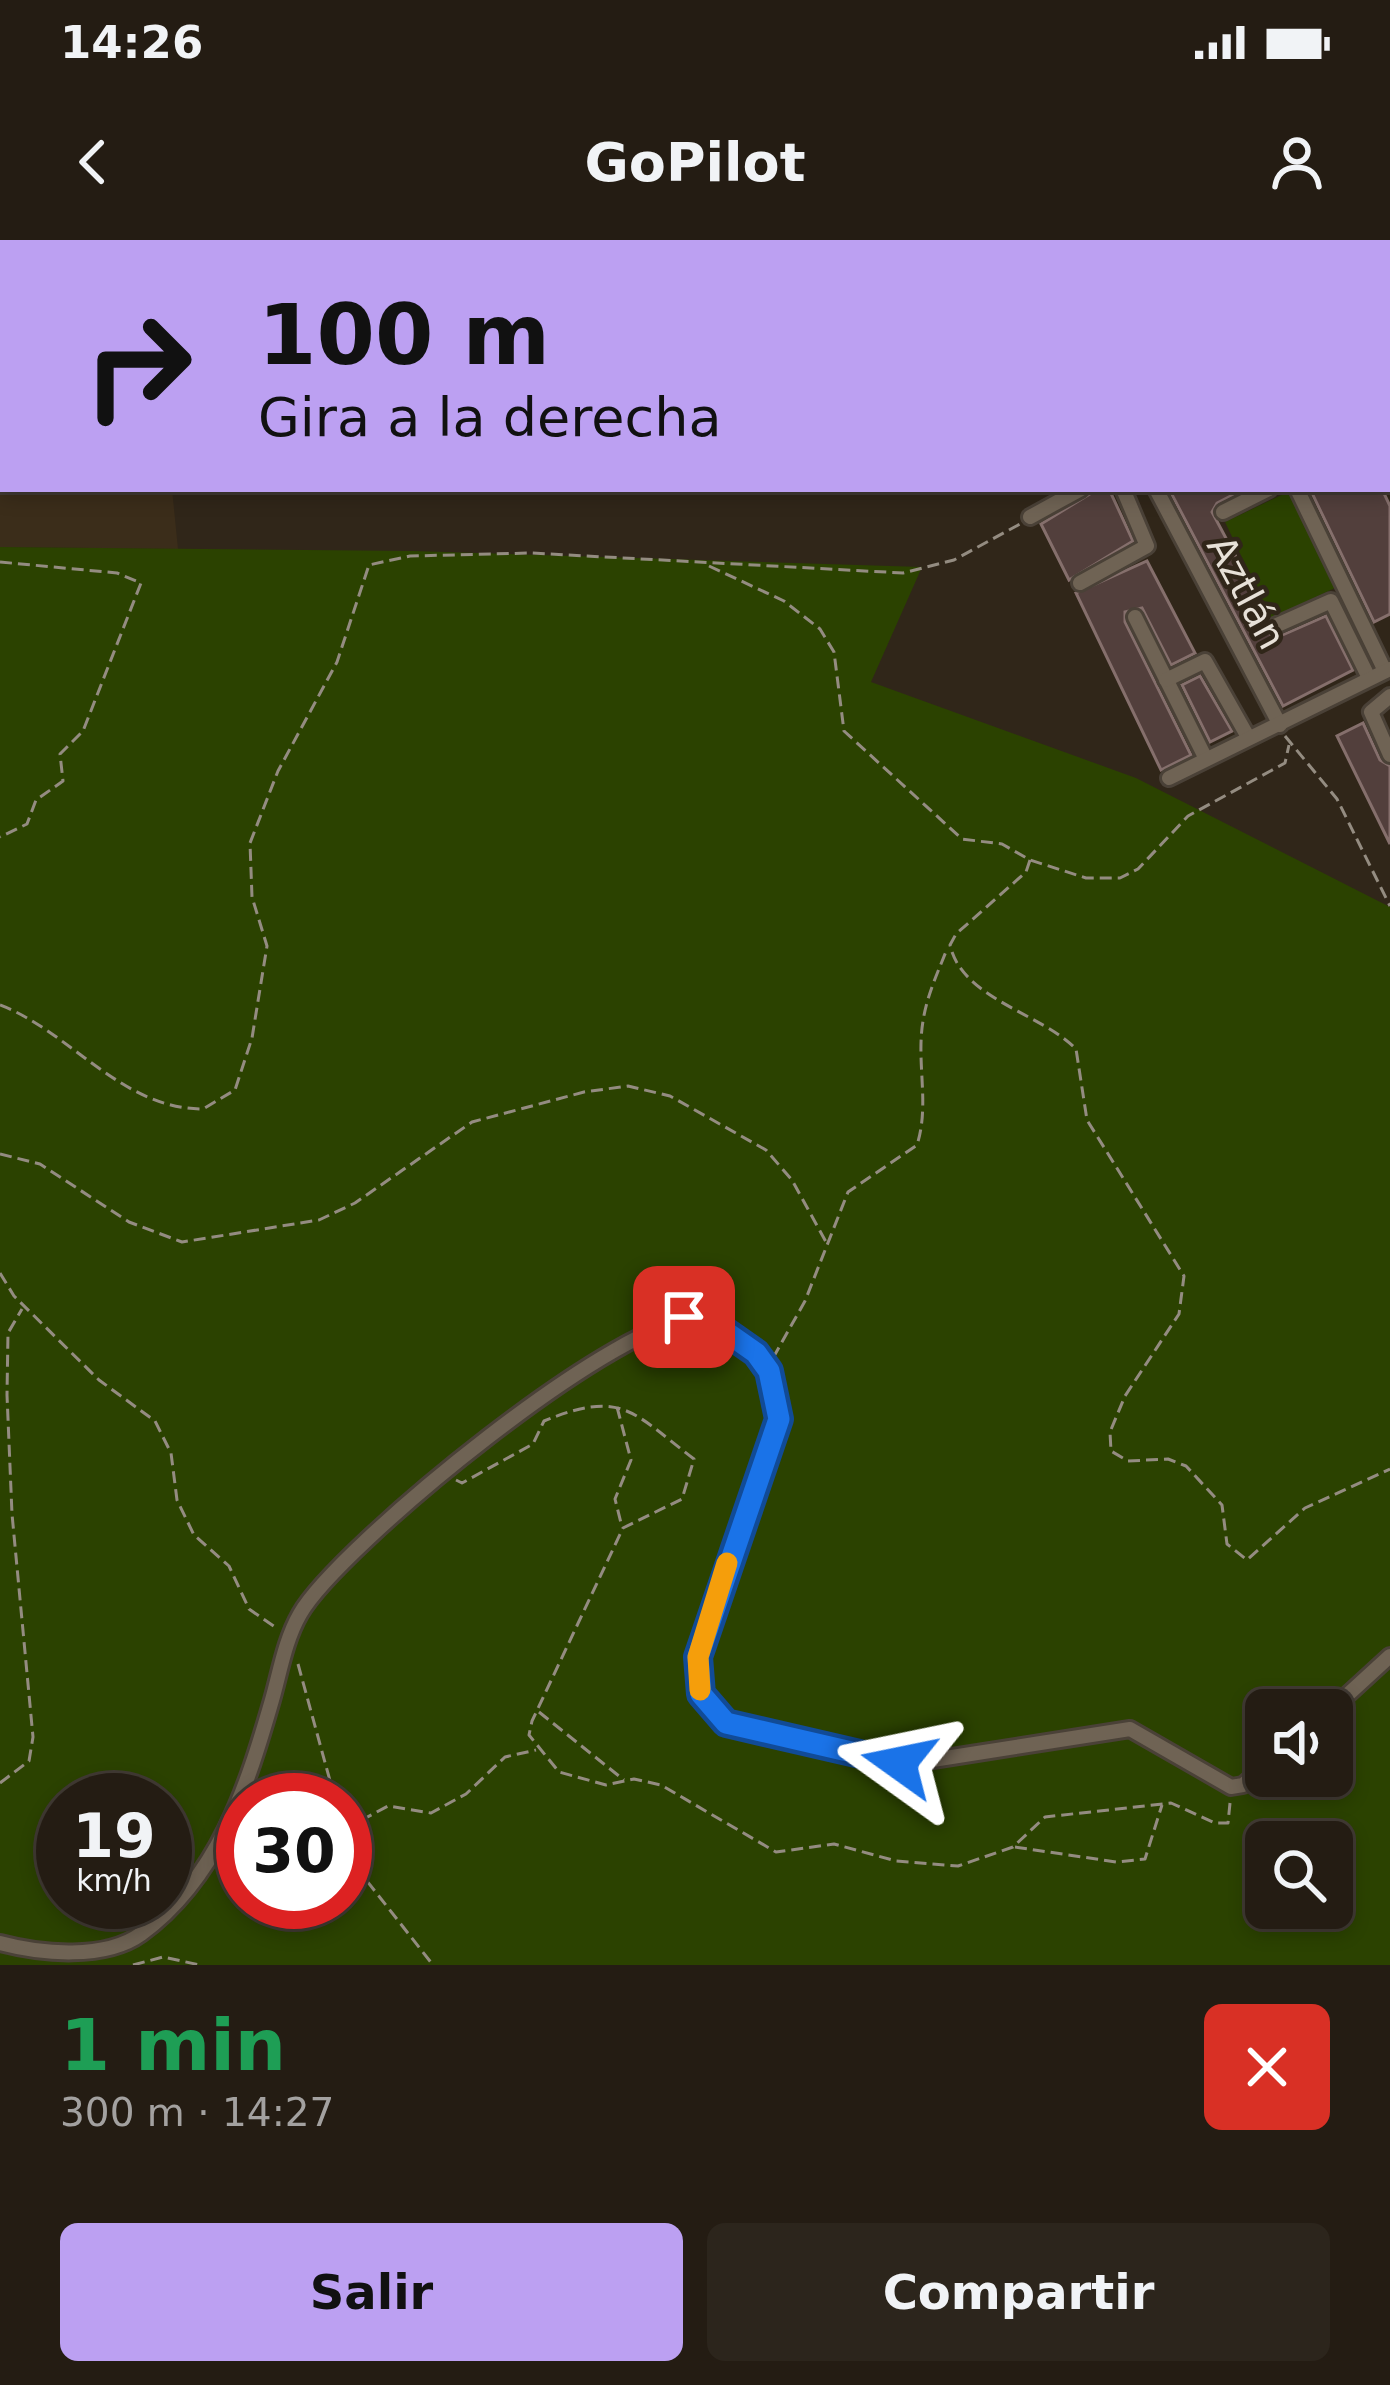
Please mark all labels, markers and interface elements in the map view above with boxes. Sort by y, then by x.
text: 14:26 [60,16,203,69]
icon: back [60,129,126,195]
icon: person [1264,129,1330,195]
text: GoPilot [585,131,805,194]
text: 100 m [258,286,550,384]
icon: right [60,288,216,444]
text: Gira a la derecha [258,386,722,449]
street label: Aztlán [1198,528,1295,657]
pin [633,1266,735,1368]
icon: arrive [651,1284,717,1350]
map controls [1245,1689,1353,1929]
button: sound [1245,1689,1353,1797]
position arrow [836,1700,962,1826]
speed limit sign: 30 [216,1773,372,1929]
text: 19 [72,1801,156,1871]
button: search [1245,1821,1353,1929]
text: km/h [76,1863,152,1898]
text: 1 min [60,2003,286,2087]
button: close [1204,2004,1330,2130]
text: 300 m · 14:27 [60,2090,334,2135]
button: Salir [60,2223,683,2361]
button: Compartir [707,2223,1330,2361]

